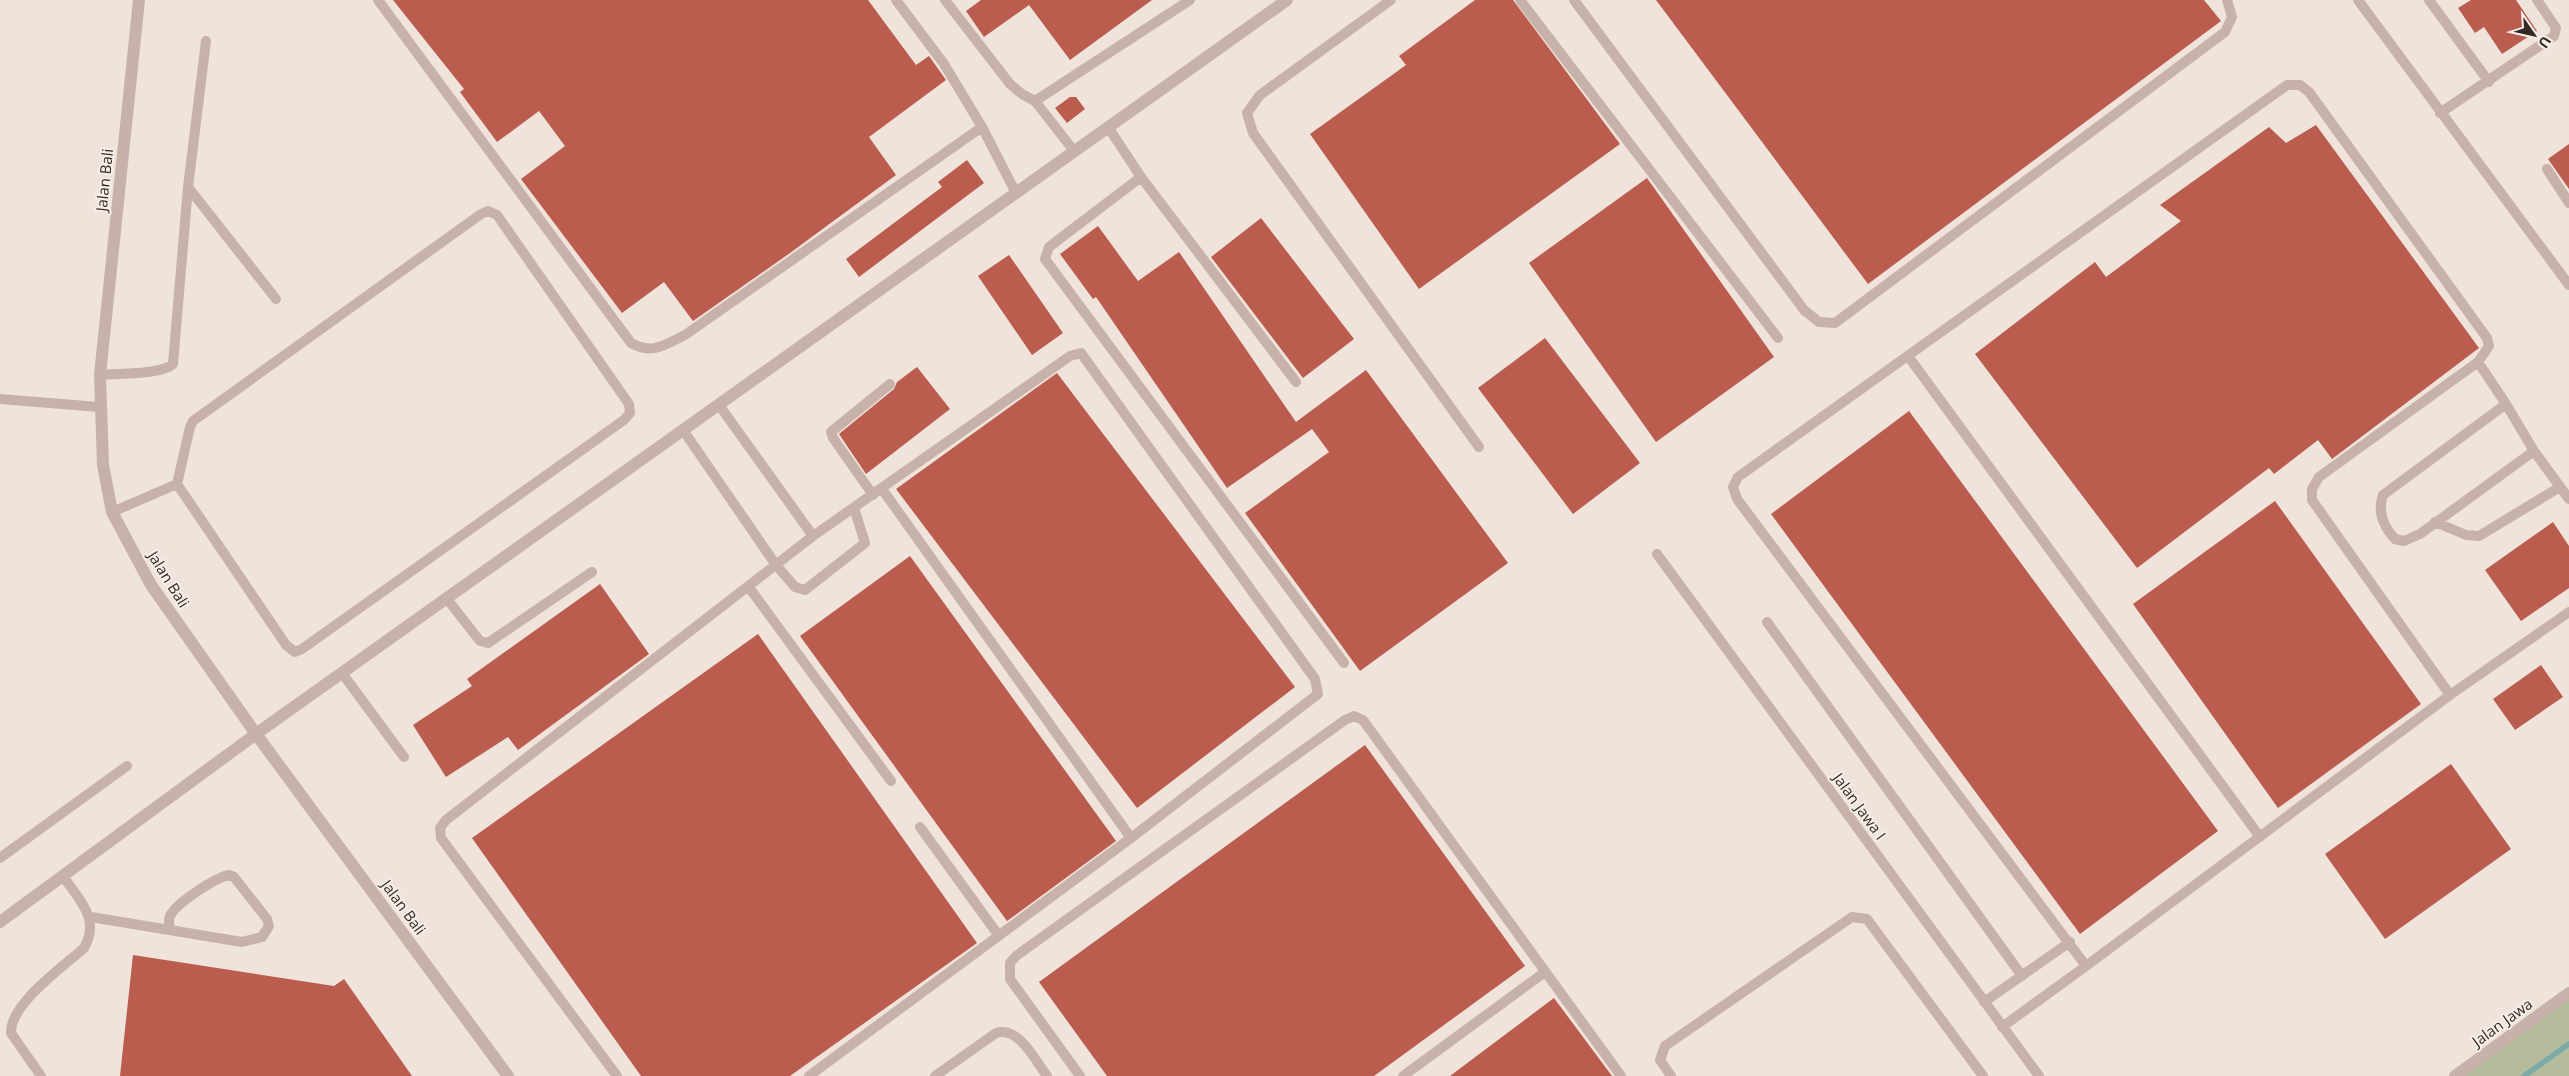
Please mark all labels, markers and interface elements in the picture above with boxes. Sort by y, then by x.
north arrow [2509,10,2559,60]
text: U [2534,33,2556,52]
street label: Jalan Bali [91,148,117,214]
street label: Jalan Bali [143,545,194,611]
street label: Jalan Jawa I [1828,767,1891,843]
street label: Jalan Bali [376,874,431,938]
street label: Jalan Jawa [2466,993,2536,1052]

